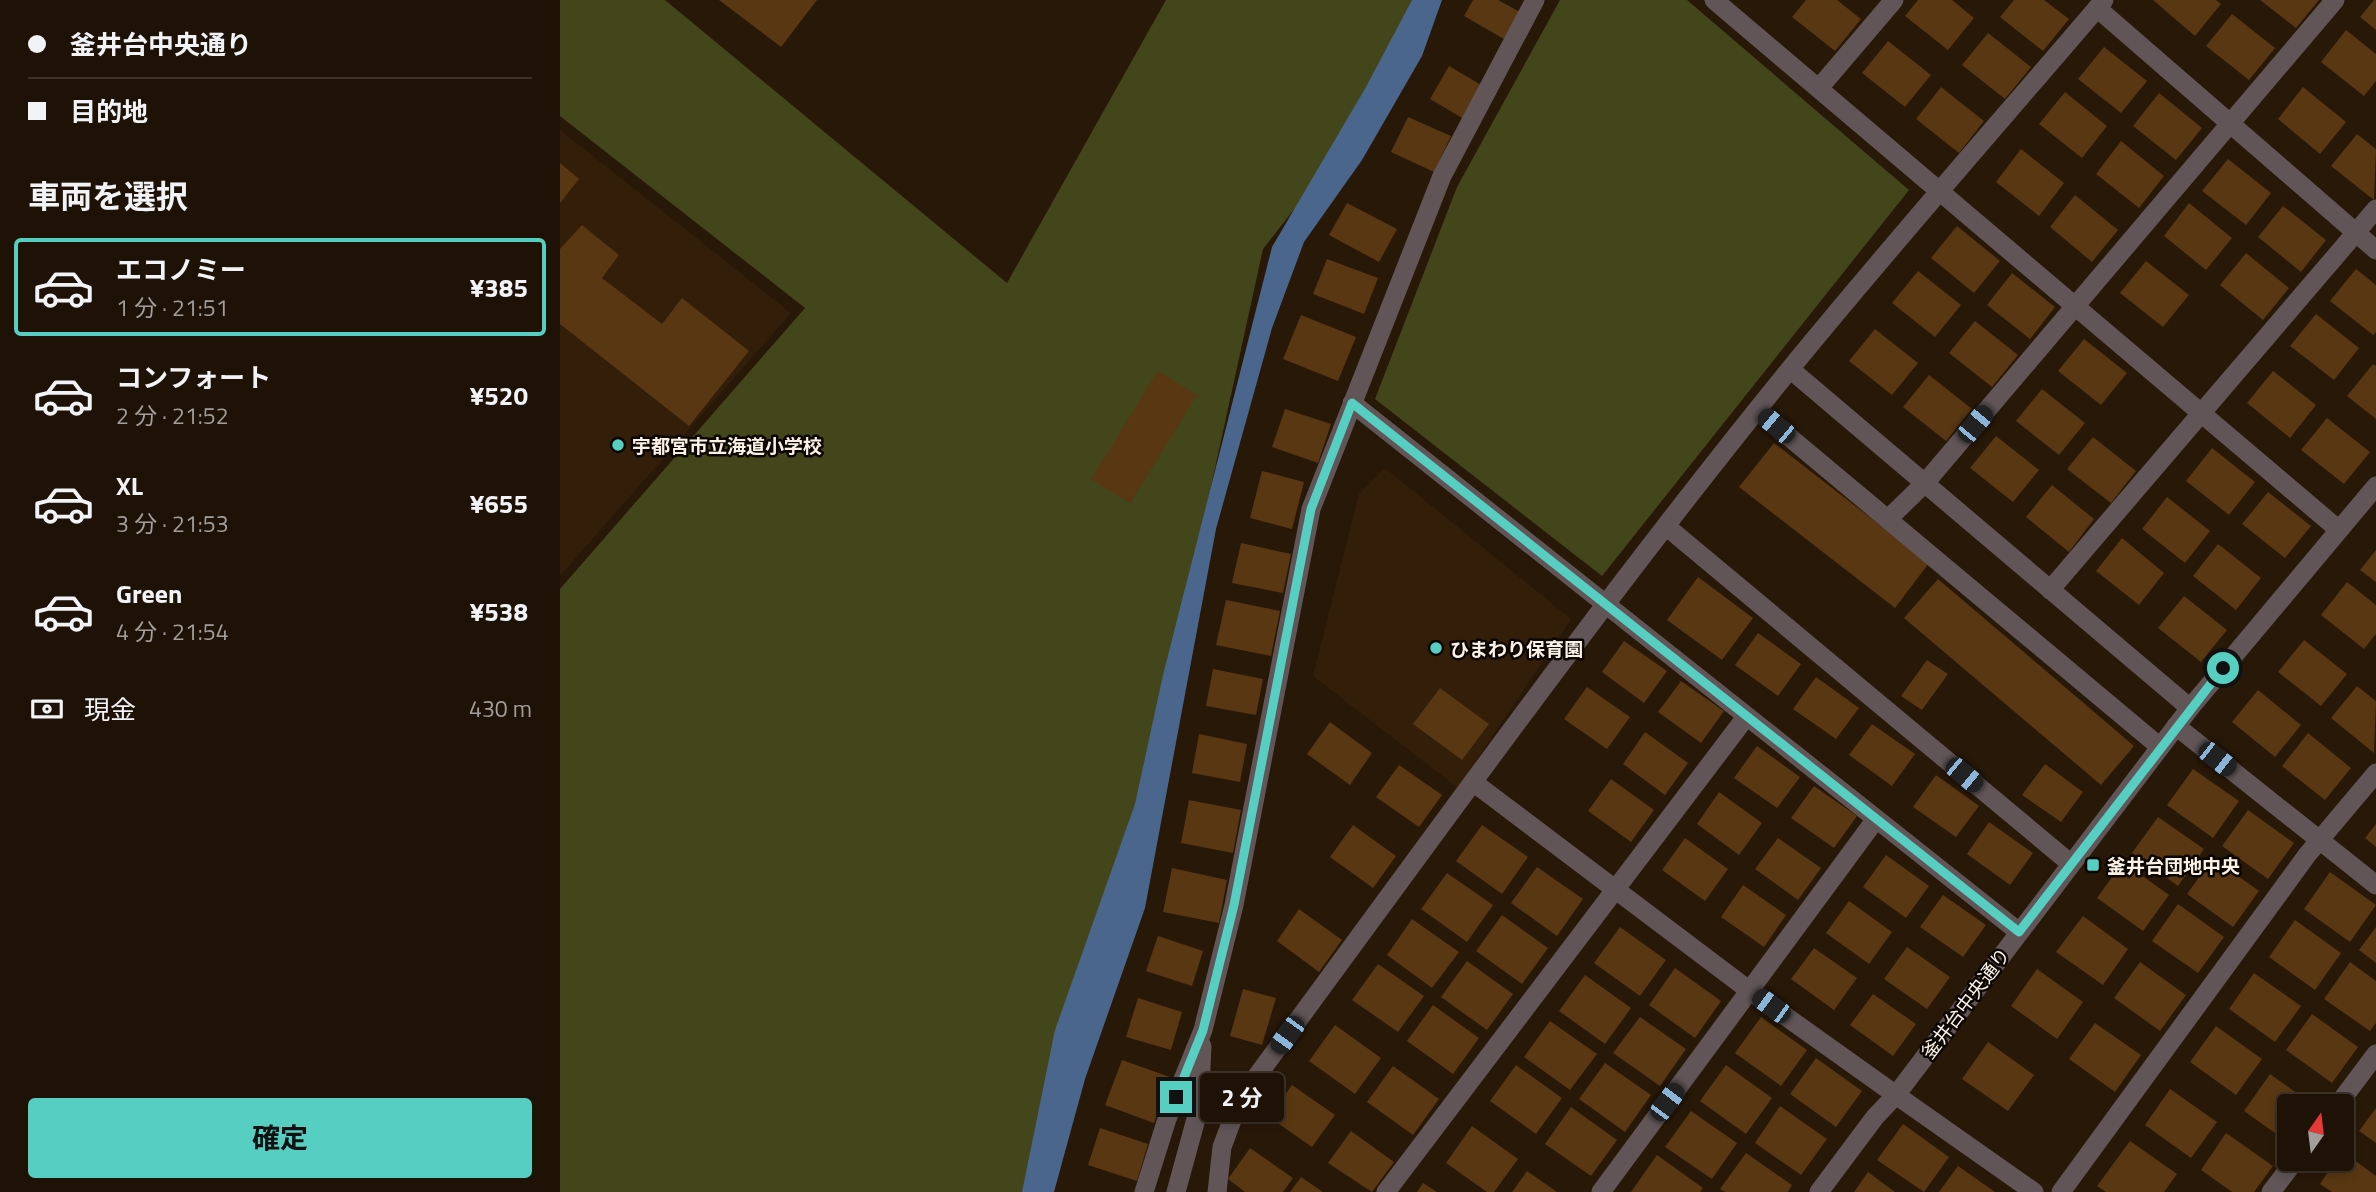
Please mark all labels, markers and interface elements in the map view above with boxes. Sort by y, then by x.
text: 釜井台中央通り [70,25,252,64]
text: 目的地 [70,92,148,131]
text: 車両を選択 [28,172,188,220]
text: エコノミー [116,250,246,289]
icon: car [32,256,95,319]
text: ¥385 [470,268,528,307]
text: 1 分 · 21:51 [116,290,229,325]
text: コンフォート [116,358,271,397]
icon: car [32,364,95,427]
text: ¥520 [470,376,528,415]
text: 2 分 · 21:52 [116,398,229,433]
car [1954,401,1997,447]
car [1754,404,1799,448]
place label: 宇都宮市立海道小学校 [632,431,822,460]
marker: 宇都宮市立海道小学校 [610,437,626,453]
text: XL [116,466,143,505]
icon: car [32,472,95,535]
text: ¥655 [470,484,528,523]
text: 3 分 · 21:53 [116,506,229,541]
text: Green [116,574,182,613]
icon: car [32,580,95,643]
text: ¥538 [470,592,528,631]
text: 4 分 · 21:54 [116,614,229,649]
place label: ひまわり保育園 [1450,634,1583,663]
marker: ひまわり保育園 [1428,640,1444,656]
route start [2207,652,2239,684]
icon: cash [28,690,66,728]
text: 現金 [84,690,136,729]
text: 430 m [469,691,532,726]
car [2194,738,2241,780]
car [1942,753,1987,797]
place label: 釜井台団地中央 [2107,851,2240,880]
marker: 釜井台団地中央 [2085,857,2101,873]
street label: 釜井台中央通り [1913,941,2017,1065]
car [1748,985,1795,1027]
car [1267,1012,1308,1058]
callout: 2 分 [1200,1072,1284,1122]
car [1646,1079,1689,1125]
text: 2 分 [1222,1080,1262,1115]
route end [1160,1081,1192,1113]
north arrow [2277,1094,2354,1171]
map controls [2277,1094,2354,1171]
button: 確定 [28,1098,532,1178]

